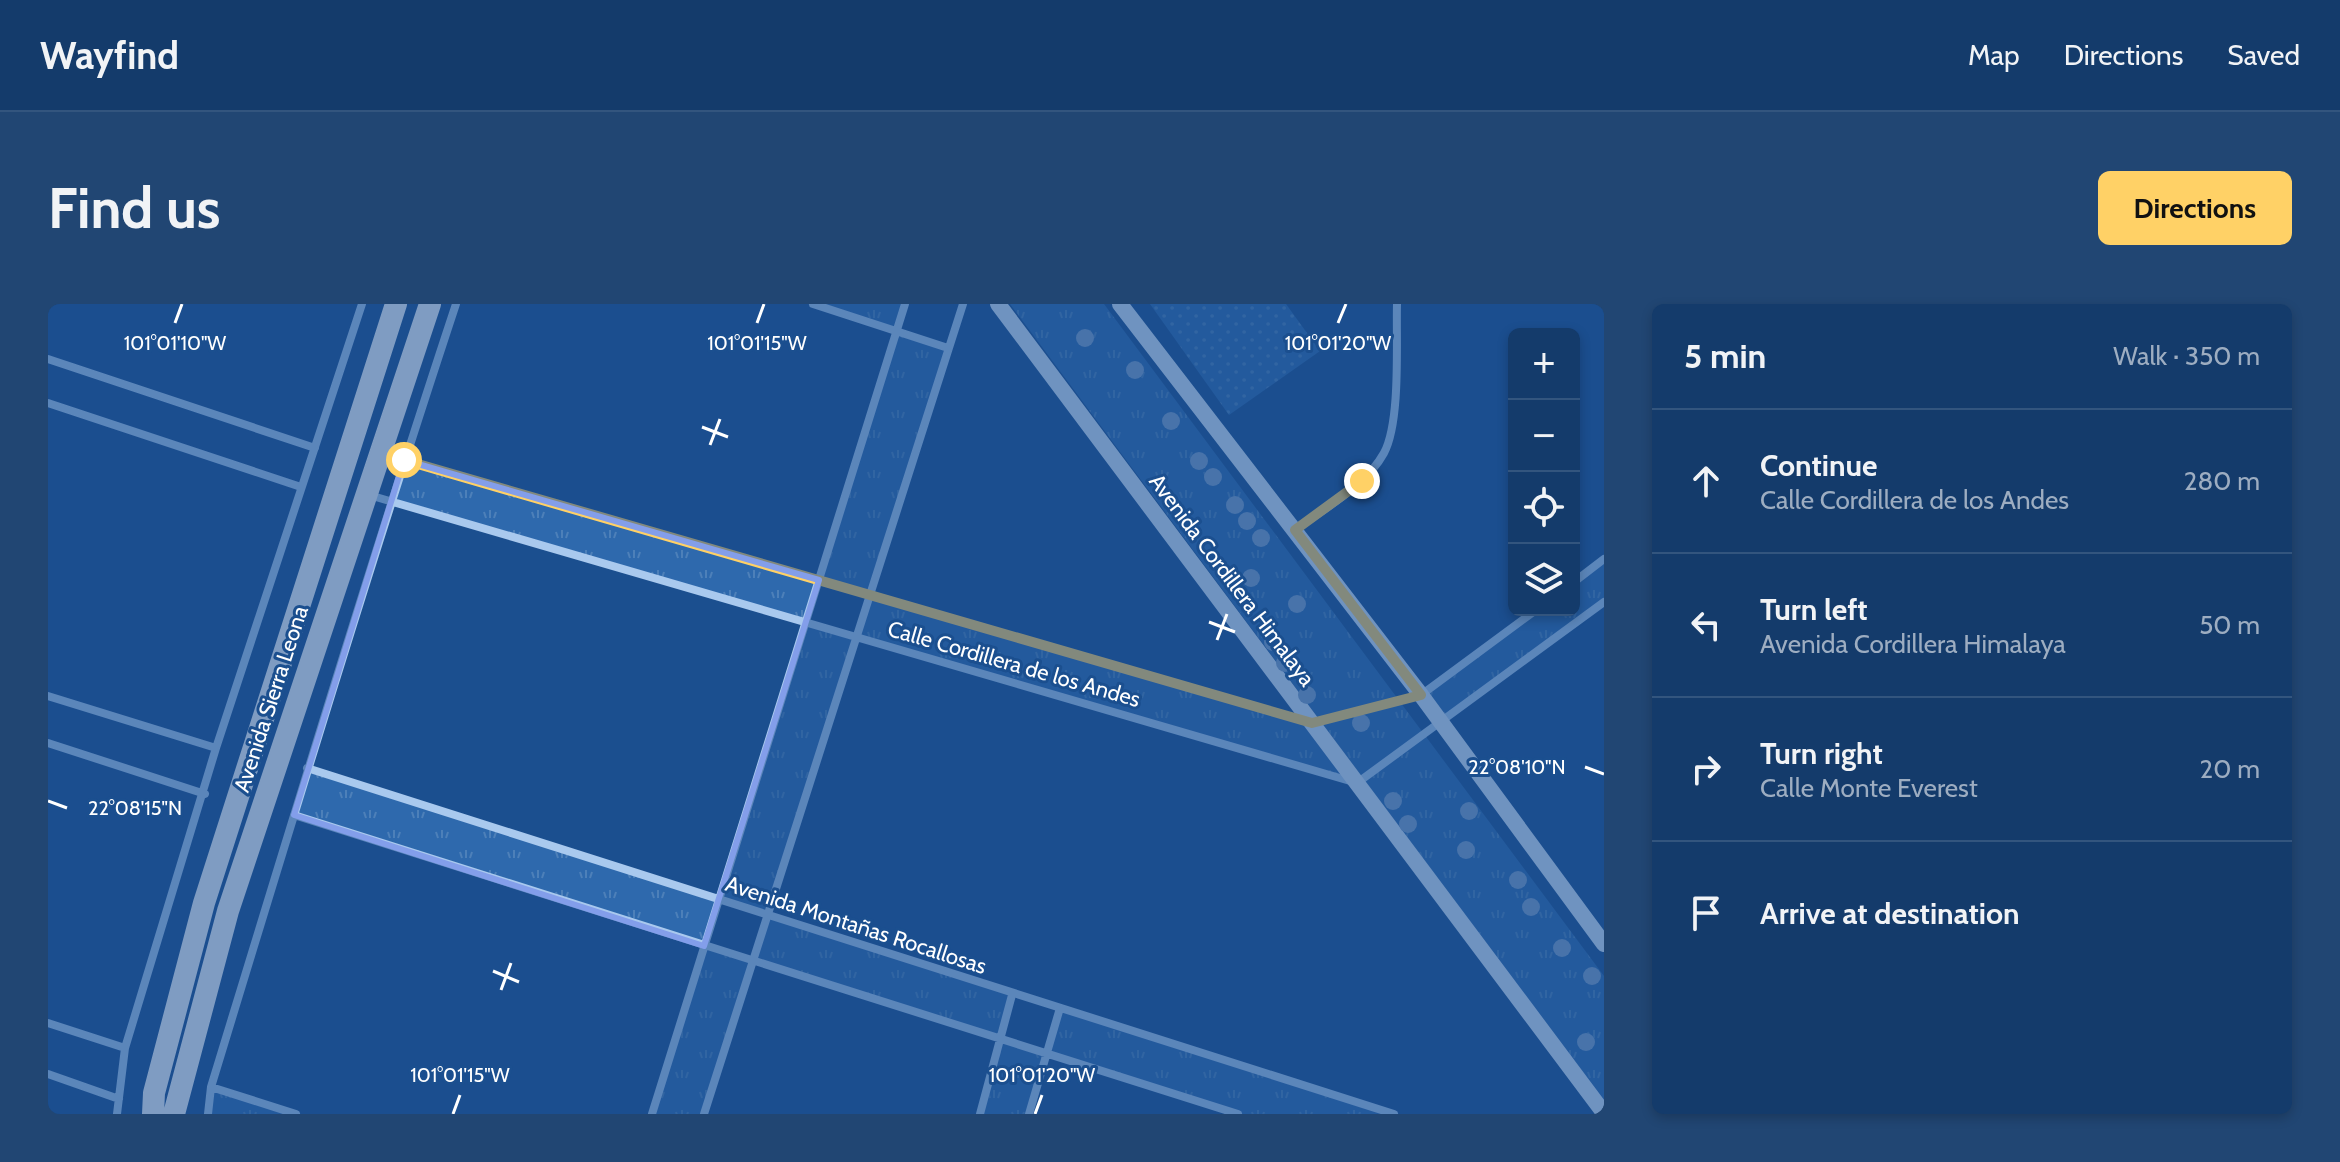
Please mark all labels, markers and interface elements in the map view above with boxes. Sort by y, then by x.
text: Wayfind [40,32,179,79]
text: Map [1968,38,2020,72]
text: Directions [2064,38,2183,72]
text: Saved [2227,38,2300,72]
button: Directions [2098,171,2292,245]
text: Find us [48,174,221,242]
map controls [1508,328,1580,616]
button: + [1508,328,1580,400]
text: 101°01'10"W [124,331,226,355]
text: 101°01'15"W [707,331,807,355]
text: 101°01'20"W [1285,331,1391,355]
text: 5 min [1684,335,1766,377]
text: Walk · 350 m [2113,340,2260,372]
button: − [1508,400,1580,472]
route start [386,442,422,478]
text: Continue [1760,447,1877,484]
icon: ahead [1684,459,1728,503]
route end [1344,463,1380,499]
text: 280 m [2184,465,2260,497]
street label: Avenida Cordillera Himalaya [1143,469,1321,692]
button: locate [1508,472,1580,544]
text: Calle Cordillera de los Andes [1760,484,2069,516]
button: layers [1508,544,1580,616]
text: Turn left [1760,591,1868,628]
street label: Avenida Sierra Leona [228,602,314,796]
icon: left [1684,603,1728,647]
text: 50 m [2199,609,2260,641]
street label: Calle Cordillera de los Andes [885,615,1143,713]
text: Avenida Cordillera Himalaya [1760,628,2066,660]
text: Turn right [1760,735,1883,772]
icon: right [1684,747,1728,791]
text: 20 m [2200,753,2260,785]
text: 22°08'10"N [1468,755,1566,779]
text: Calle Monte Everest [1760,772,1978,804]
text: 22°08'15"N [88,796,182,820]
street label: Avenida Montañas Rocallosas [722,870,990,980]
icon: arrive [1684,891,1728,935]
text: Arrive at destination [1760,895,2020,932]
text: 101°01'15"W [410,1063,510,1087]
text: 101°01'20"W [989,1063,1095,1087]

